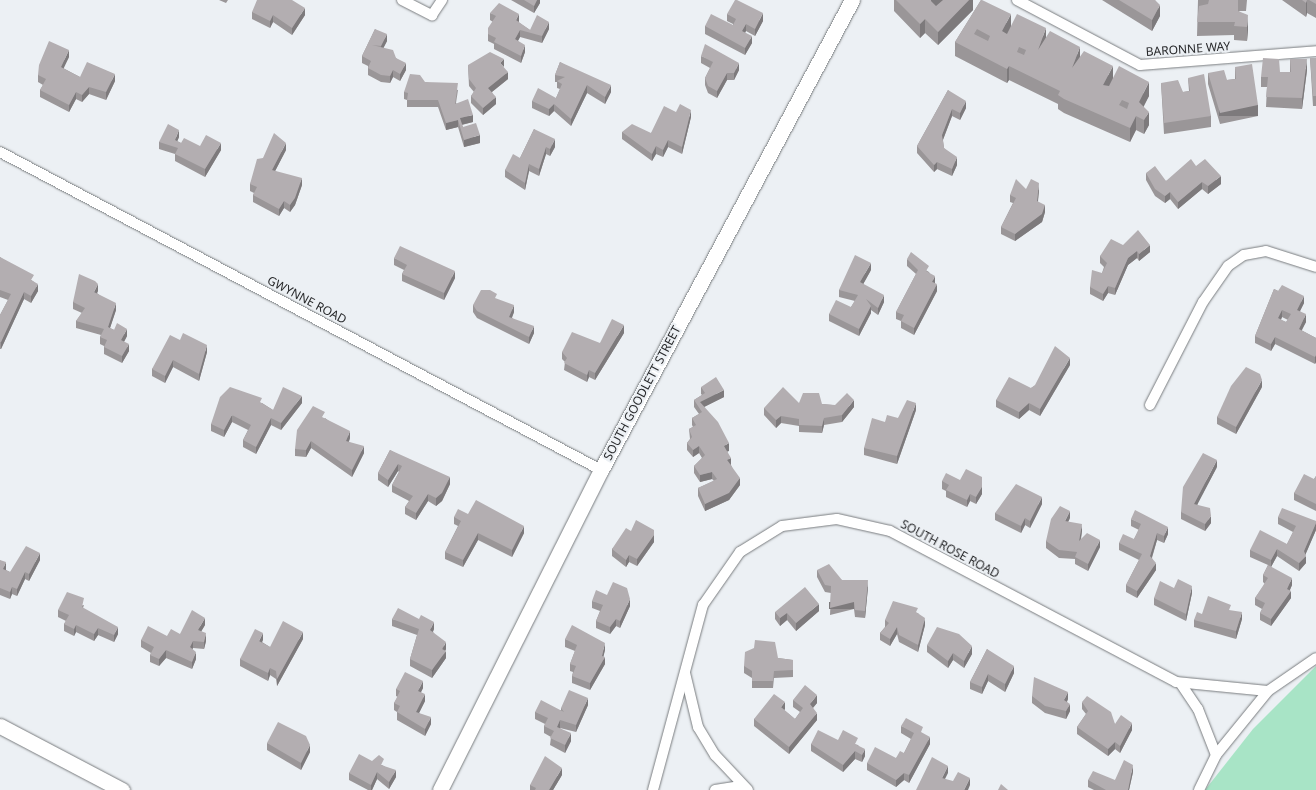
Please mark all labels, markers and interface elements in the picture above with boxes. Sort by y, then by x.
street label: BARONNE WAY [1145,39,1231,59]
street label: GWYNNE ROAD [265,273,349,327]
street label: SOUTH GOODLETT STREET [600,323,684,463]
street label: SOUTH ROSE ROAD [898,517,1002,581]

